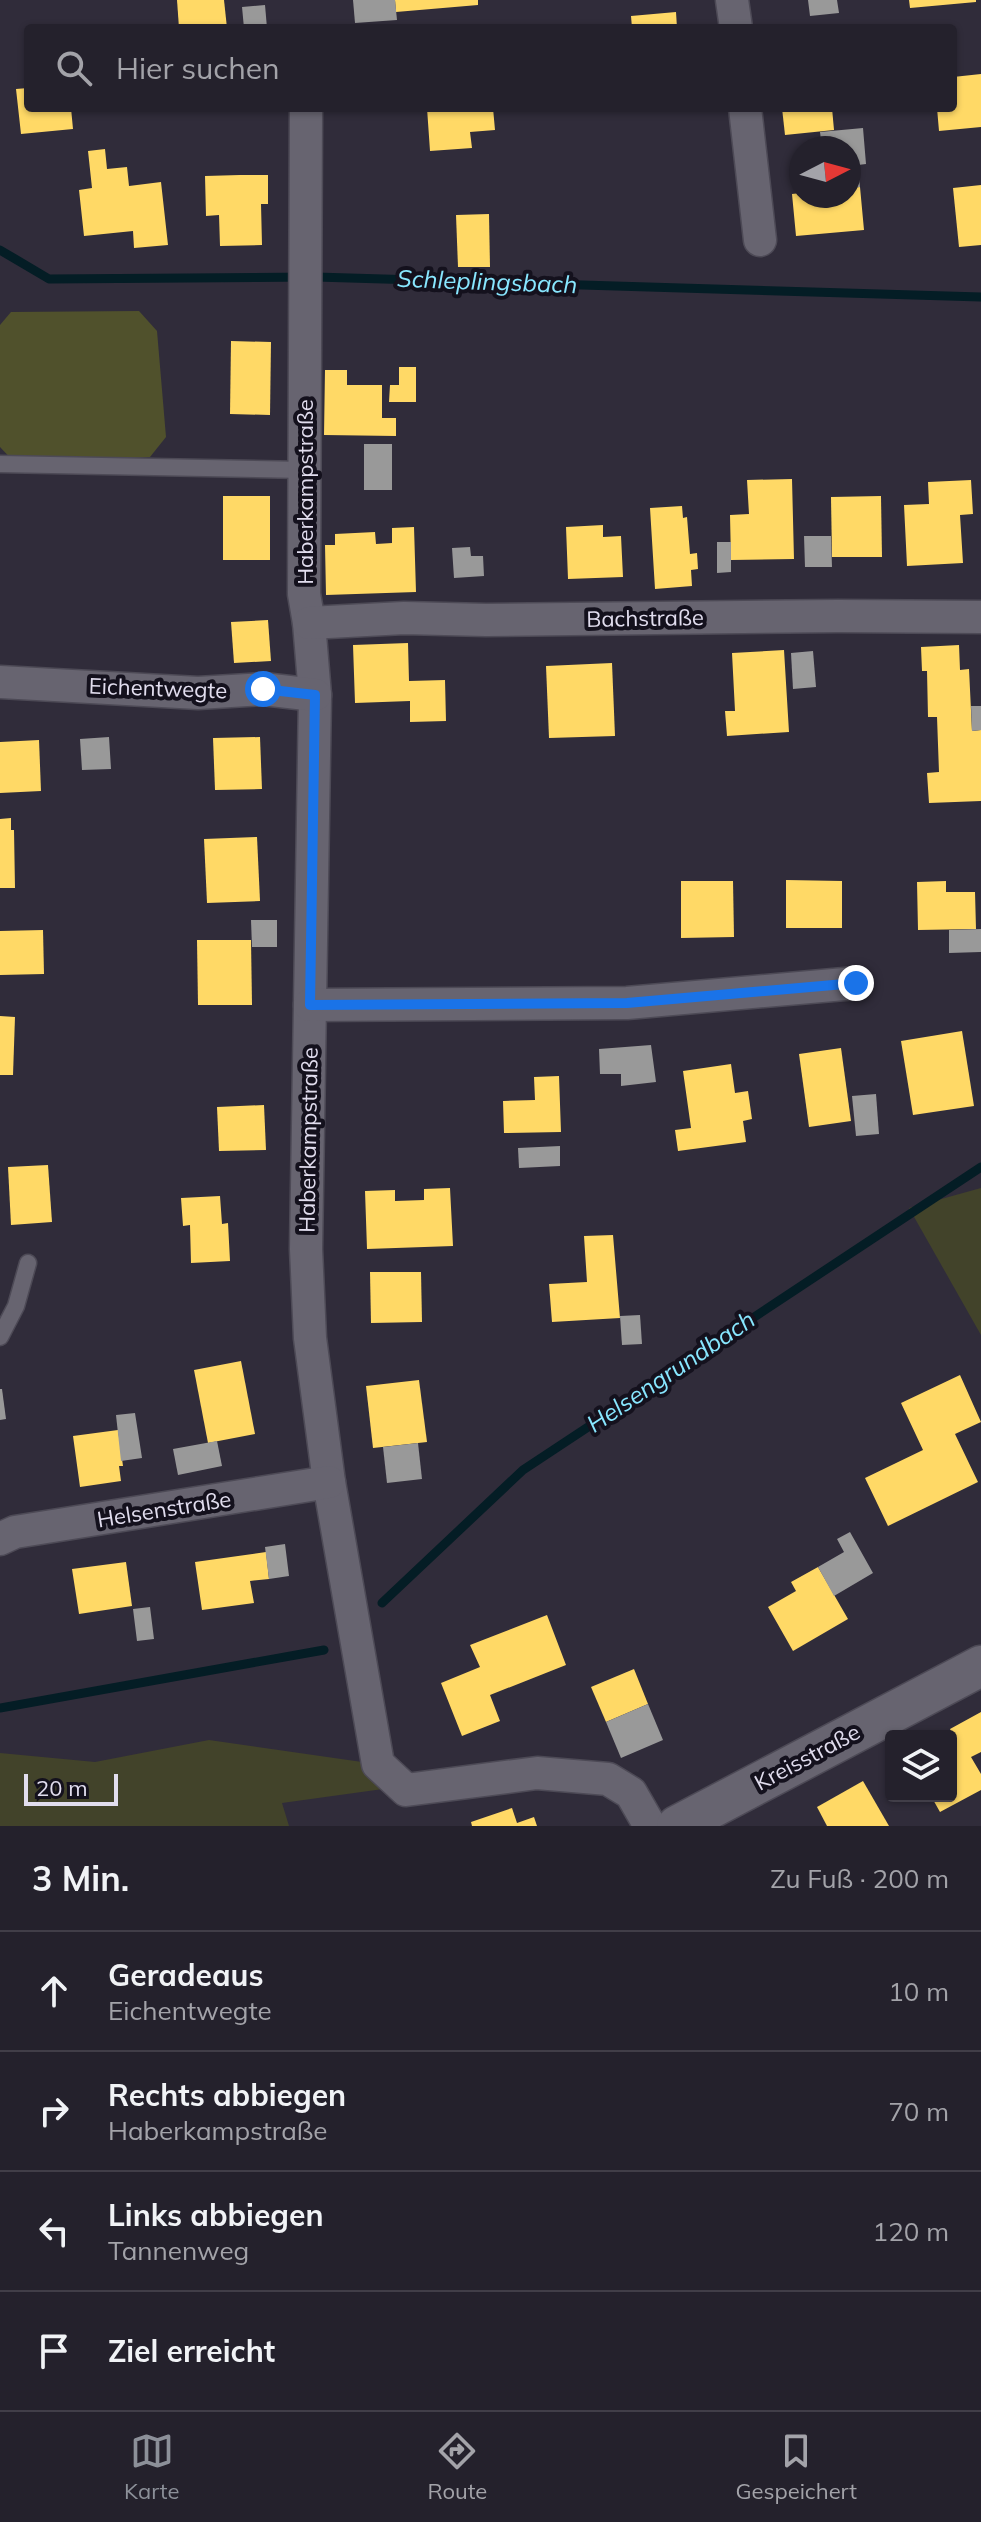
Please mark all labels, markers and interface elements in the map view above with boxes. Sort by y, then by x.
search box [24,24,957,112]
icon: search [52,46,96,90]
text: Hier suchen [116,49,280,87]
north arrow [789,136,861,208]
water label: Schleplingsbach [396,263,578,299]
street label: Haberkampstraße [291,399,319,585]
street label: Bachstraße [586,603,704,633]
route start [245,671,281,707]
street label: Eichentwegte [88,672,228,704]
route end [838,965,874,1001]
street label: Haberkampstraße [292,1047,324,1233]
water label: Helsengrundbach [581,1304,760,1439]
street label: Helsenstraße [95,1485,233,1533]
street label: Kreisstraße [749,1718,865,1796]
map controls [885,1730,957,1802]
button: layers [885,1730,957,1802]
scale bar [24,1770,118,1806]
text: 20 m [36,1774,87,1802]
text: 3 Min. [32,1857,129,1900]
text: Zu Fuß · 200 m [770,1862,949,1895]
text: Geradeaus [108,1956,263,1994]
icon: ahead [32,1969,76,2013]
text: 10 m [888,1975,949,2008]
text: Eichentwegte [108,1994,272,2027]
text: Rechts abbiegen [108,2076,346,2114]
icon: right [32,2089,76,2133]
text: 70 m [888,2095,949,2128]
text: Haberkampstraße [108,2114,327,2147]
text: Links abbiegen [108,2196,324,2234]
icon: left [32,2209,76,2253]
text: 120 m [873,2215,949,2248]
text: Tannenweg [108,2234,249,2267]
icon: arrive [32,2329,76,2373]
text: Ziel erreicht [108,2332,275,2370]
tab: Karte [124,2429,179,2505]
tab: Route [428,2429,487,2505]
tab: Gespeichert [736,2429,857,2505]

